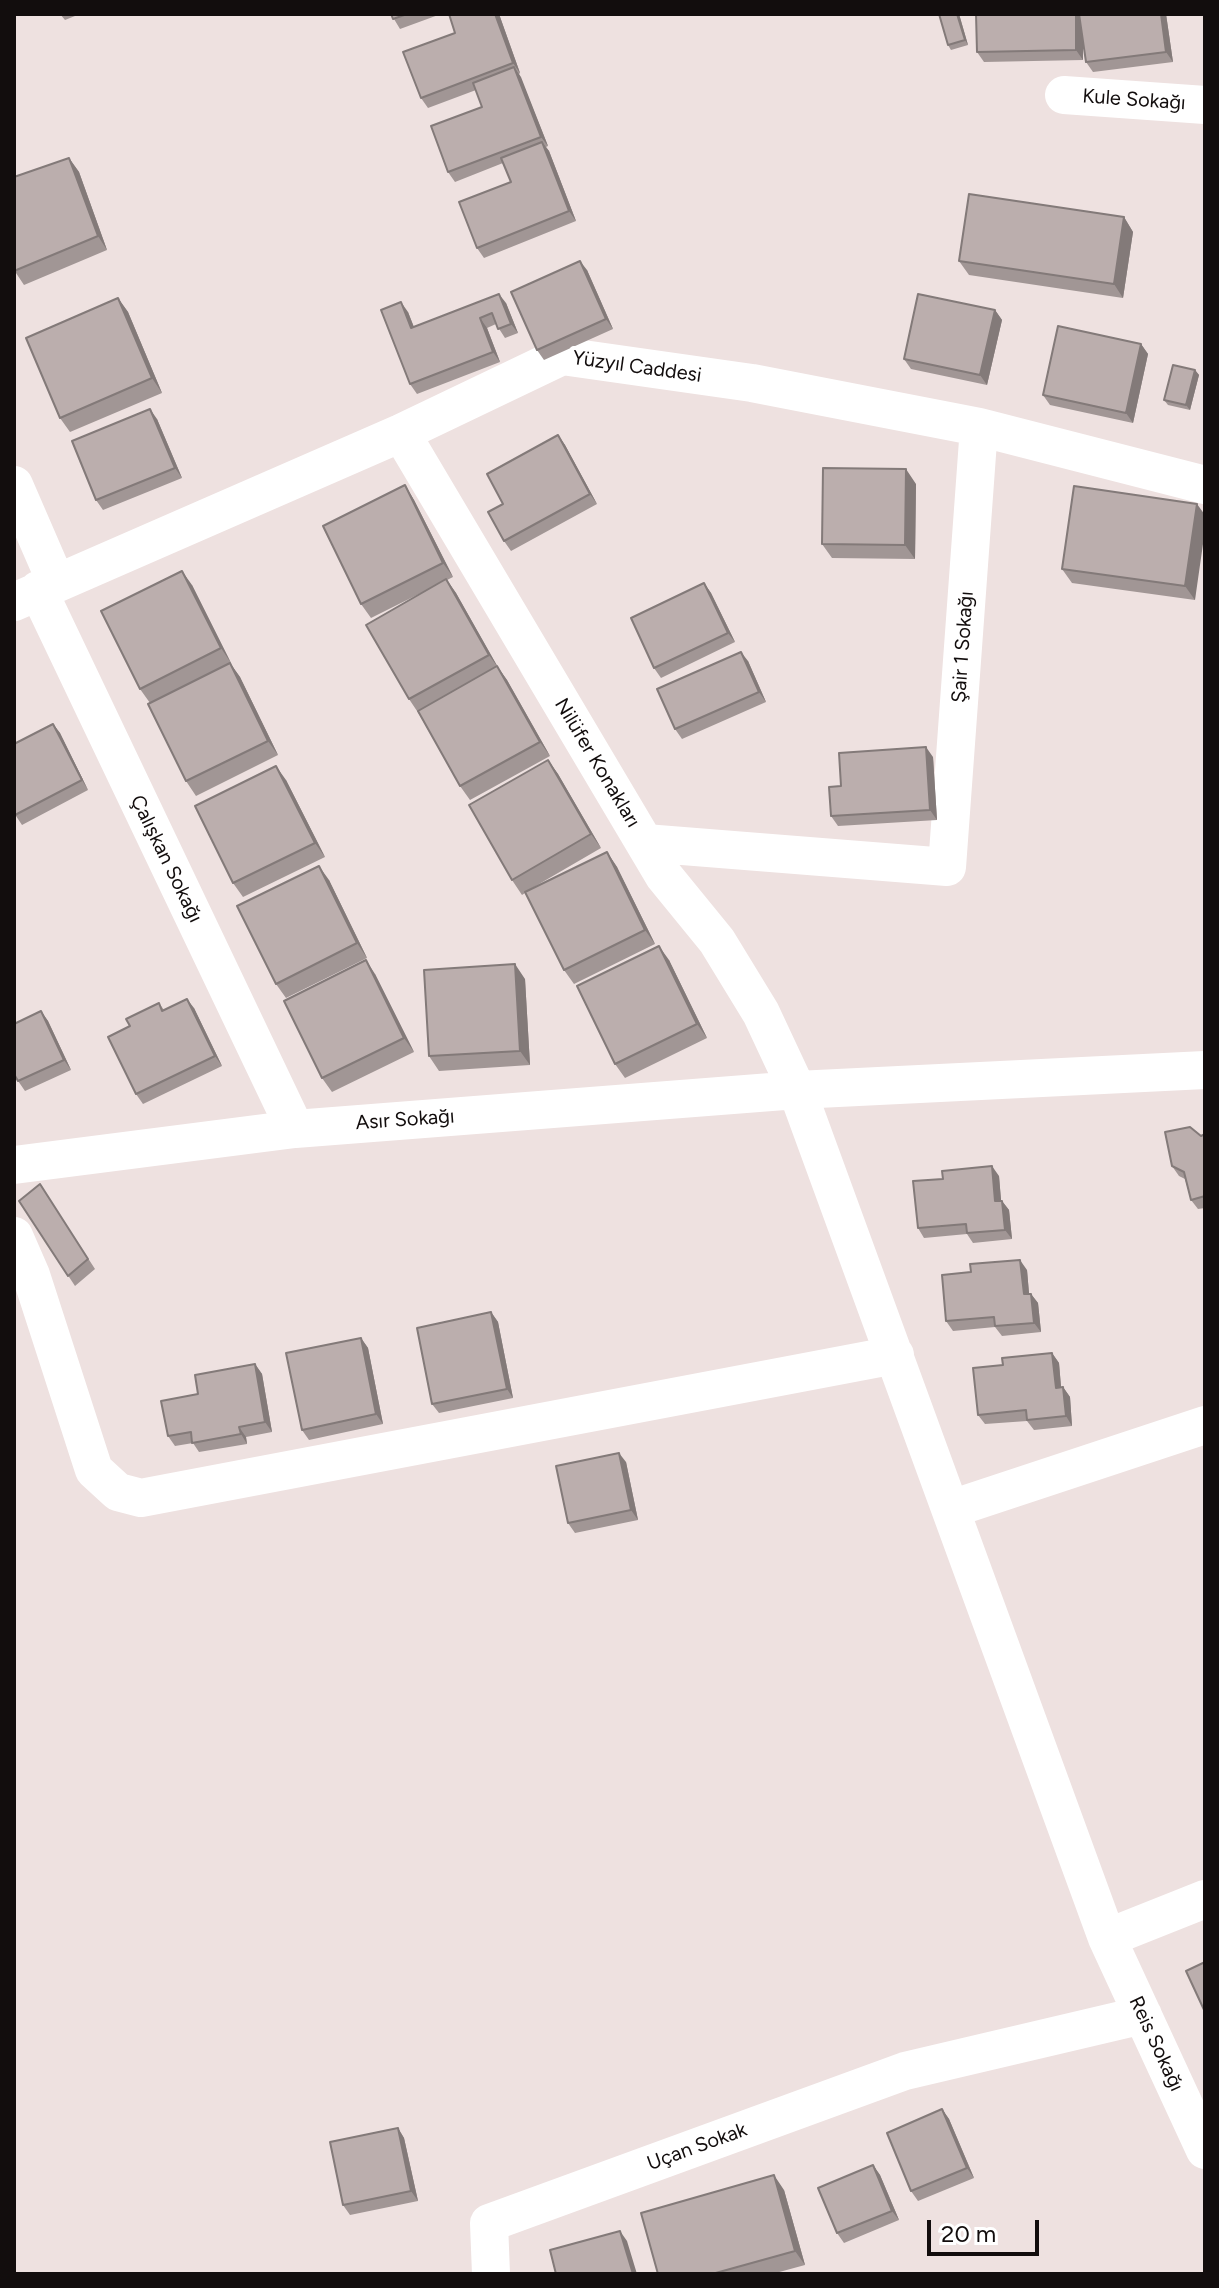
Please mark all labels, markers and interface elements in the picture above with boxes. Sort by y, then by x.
street label: Kule Sokağı [1082,84,1186,116]
street label: Yüzyıl Caddesi [571,346,703,388]
street label: Şair 1 Sokağı [947,590,979,704]
street label: Nilüfer Konakları [549,694,645,832]
street label: Çalışkan Sokağı [125,791,207,927]
street label: Asır Sokağı [355,1105,455,1135]
street label: Reis Sokağı [1124,1993,1188,2095]
street label: Uçan Sokak [644,2118,750,2176]
scale bar [931,2204,1043,2254]
text: 20 m [941,2219,996,2248]

